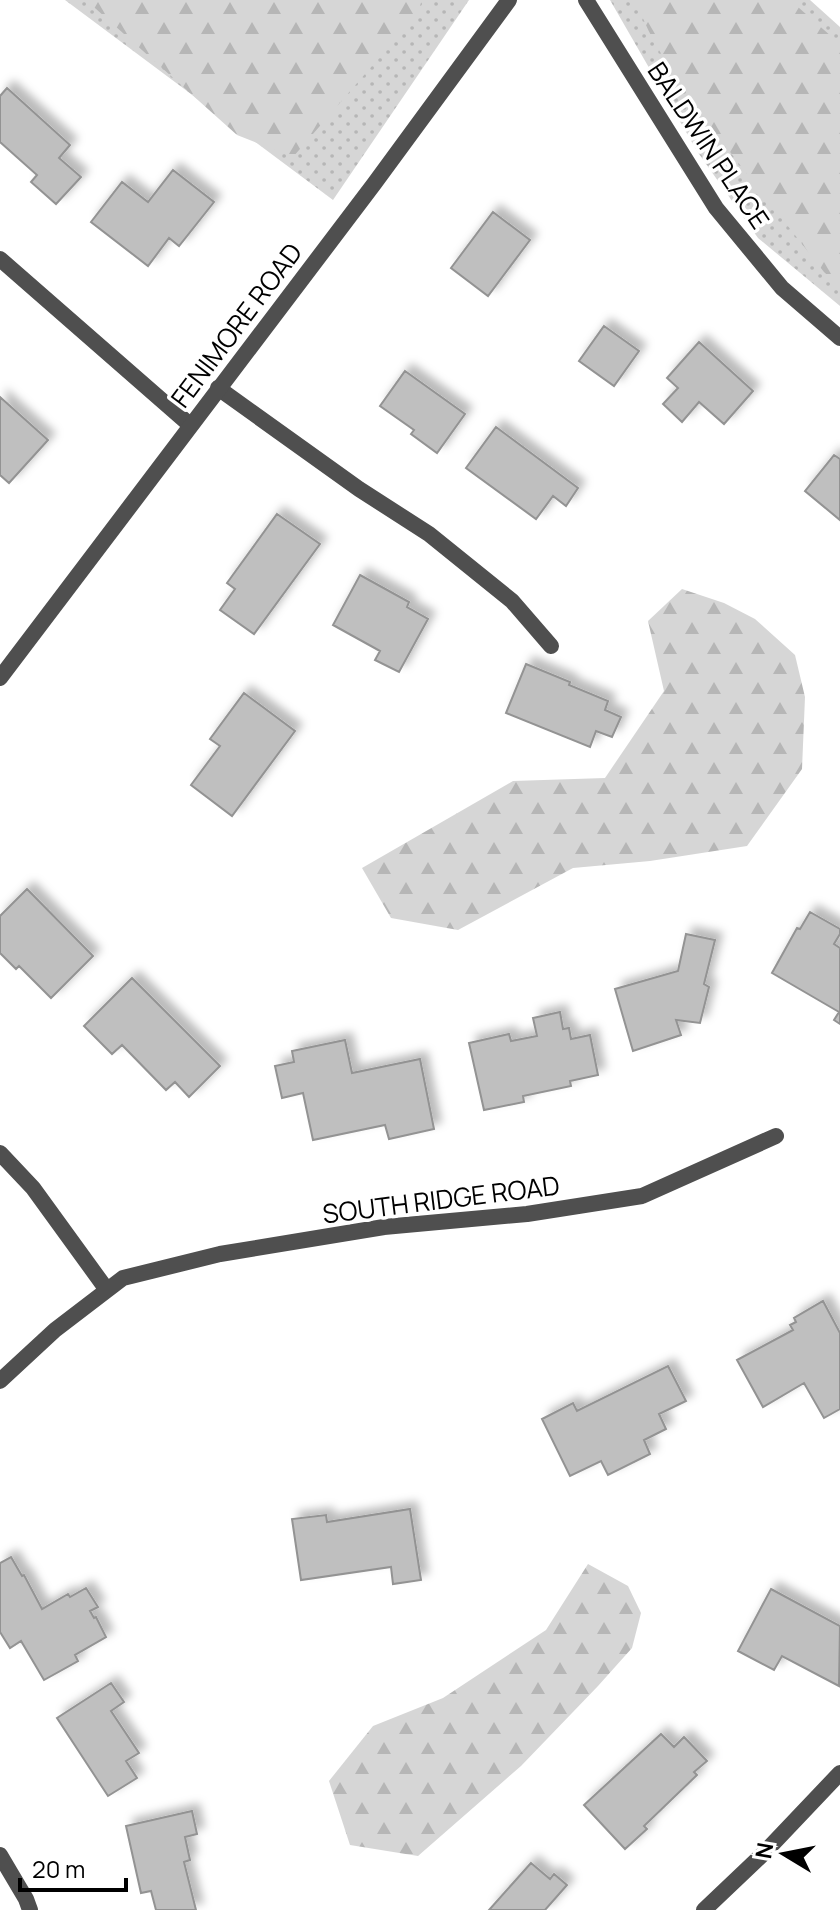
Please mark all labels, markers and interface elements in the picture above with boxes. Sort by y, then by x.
street label: BALDWIN PLACE [640,54,778,236]
street label: FENIMORE ROAD [162,235,310,415]
street label: SOUTH RIDGE ROAD [320,1167,562,1231]
north arrow [744,1814,824,1894]
text: N [748,1840,780,1861]
scale bar [20,1842,126,1892]
text: 20 m [32,1852,85,1885]

